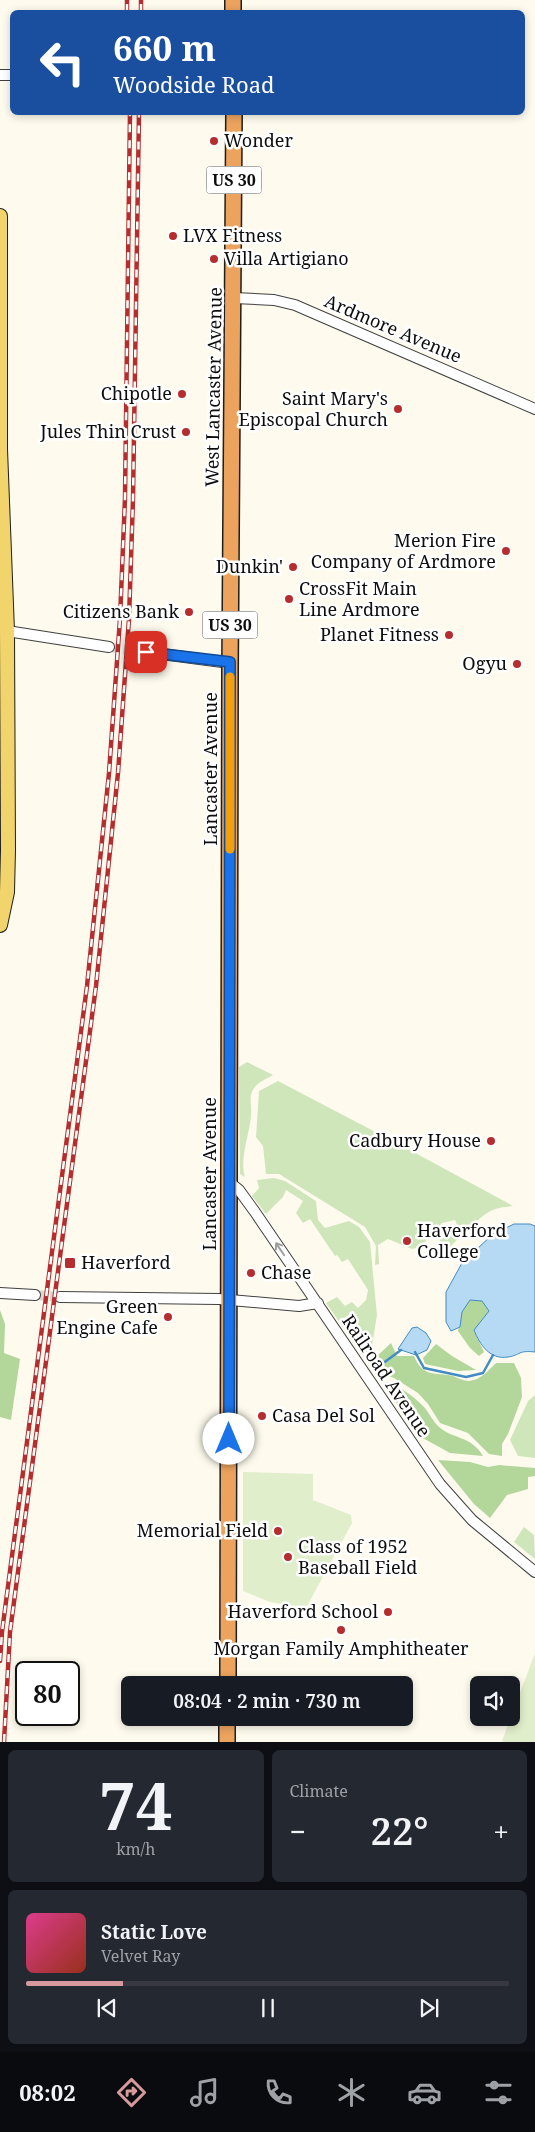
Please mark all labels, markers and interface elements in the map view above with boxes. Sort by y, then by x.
text: 660 m [113,24,216,71]
icon: left [30,30,95,95]
text: Woodside Road [113,69,275,99]
place label: Wonder [224,128,293,152]
marker: Wonder [208,135,220,147]
road number: US 30 [206,166,262,194]
place label: LVX Fitness [183,223,282,247]
marker: LVX Fitness [167,230,179,242]
place label: Villa Artigiano [224,246,349,270]
marker: Villa Artigiano [208,253,220,265]
street label: West Lancaster Avenue [199,287,227,487]
street label: Ardmore Avenue [321,288,466,368]
place label: Chipotle [101,381,172,405]
place label: Saint Mary's Episcopal Church [238,386,388,431]
marker: Chipotle [176,388,188,400]
marker: Saint Mary's Episcopal Church [392,403,404,415]
place label: Jules Thin Crust [39,419,176,443]
marker: Jules Thin Crust [180,426,192,438]
place label: Merion Fire Company of Ardmore [311,528,496,573]
marker: Merion Fire Company of Ardmore [500,545,512,557]
place label: Dunkin' [216,554,283,578]
marker: Dunkin' [287,561,299,573]
place label: CrossFit Main Line Ardmore [299,576,420,621]
marker: CrossFit Main Line Ardmore [283,593,295,605]
place label: Citizens Bank [63,599,179,623]
marker: Citizens Bank [183,606,195,618]
road number: US 30 [202,612,258,638]
place label: Planet Fitness [320,622,439,646]
marker: Planet Fitness [443,629,455,641]
pin [125,631,167,673]
icon: arrive [132,638,160,666]
place label: Ogyu [462,651,508,675]
marker: Ogyu [511,658,523,670]
street label: Lancaster Avenue [198,692,222,846]
street label: Lancaster Avenue [197,1097,221,1251]
place label: Cadbury House [349,1128,481,1152]
marker: Cadbury House [485,1135,497,1147]
place label: Haverford College [417,1218,507,1263]
marker: Haverford College [401,1235,413,1247]
one-way arrow [275,1242,285,1256]
place label: Haverford [81,1250,171,1274]
marker: Haverford [63,1256,77,1270]
place label: Chase [261,1260,311,1284]
marker: Chase [245,1267,257,1279]
place label: Green Engine Cafe [56,1294,158,1339]
street label: Railroad Avenue [337,1310,437,1441]
marker: Green Engine Cafe [162,1311,174,1323]
place label: Casa Del Sol [272,1403,375,1427]
marker: Casa Del Sol [256,1410,268,1422]
position arrow [202,1412,254,1464]
place label: Memorial Field [137,1518,268,1542]
marker: Memorial Field [272,1525,284,1537]
place label: Class of 1952 Baseball Field [298,1534,417,1579]
marker: Class of 1952 Baseball Field [282,1551,294,1563]
place label: Haverford School [227,1599,378,1623]
marker: Haverford School [382,1606,394,1618]
marker: Morgan Family Amphitheater [335,1624,347,1636]
place label: Morgan Family Amphitheater [213,1636,469,1660]
speed limit sign: 80 [15,1661,80,1726]
map controls [470,1676,520,1726]
button: sound [470,1676,520,1726]
text: 08:04 · 2 min · 730 m [173,1688,361,1714]
text: 74 [99,1761,172,1849]
text: Climate [290,1780,348,1802]
text: 22° [371,1804,429,1856]
text: − [290,1812,306,1850]
text: + [493,1812,509,1850]
text: km/h [116,1838,155,1860]
text: Static Love [101,1919,207,1945]
text: Velvet Ray [101,1945,180,1967]
icon: previous [93,1994,121,2022]
icon: pause [254,1994,282,2022]
icon: next [415,1994,443,2022]
icon: directions [114,2075,149,2110]
icon: music [187,2075,222,2110]
icon: phone [261,2075,296,2110]
icon: climate [334,2075,369,2110]
icon: car [407,2075,442,2110]
icon: filters [481,2075,516,2110]
text: 08:02 [19,2077,76,2107]

